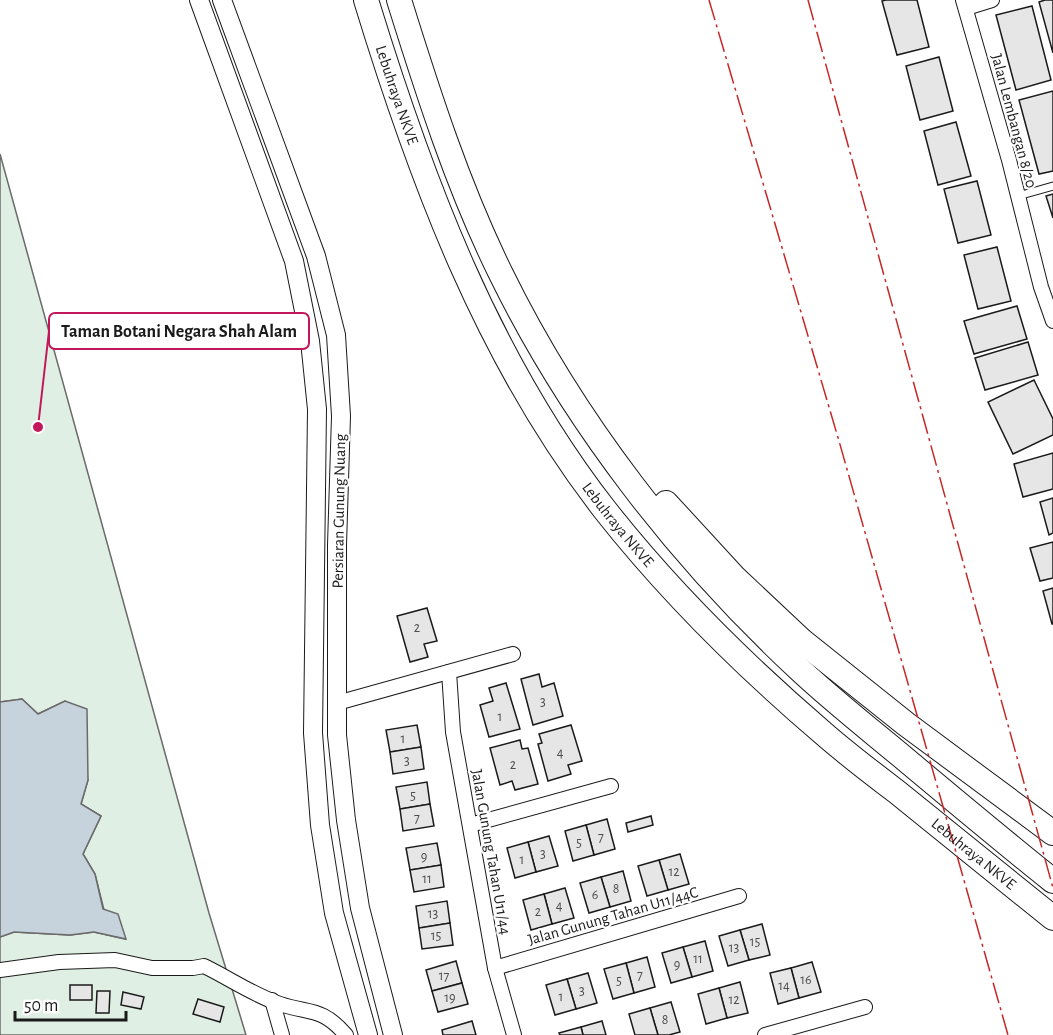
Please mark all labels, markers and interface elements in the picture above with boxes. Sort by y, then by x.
street label: Lebuhraya NKVE [373,44,421,147]
street label: Jalan Lembangan 8/20 [988,52,1040,190]
callout: Taman Botani Negara Shah Alam [49,313,309,349]
text: Taman Botani Negara Shah Alam [61,323,297,341]
street label: Persiaran Gunung Nuang [330,433,348,589]
street label: Lebuhraya NKVE [579,479,657,570]
house number: 2 [414,621,420,635]
house number: 3 [540,695,546,709]
house number: 1 [498,710,502,724]
house number: 1 [401,732,405,746]
house number: 4 [557,746,564,760]
house number: 3 [404,754,410,768]
house number: 2 [510,758,516,772]
street label: Jalan Gunung Tahan U11/44 [469,768,514,936]
house number: 5 [410,789,416,803]
house number: 7 [414,811,420,825]
street label: Lebuhraya NKVE [928,815,1019,893]
house number: 7 [598,830,604,844]
house number: 5 [576,836,582,850]
house number: 3 [540,847,546,861]
house number: 9 [421,850,427,864]
house number: 1 [520,853,524,867]
house number: 12 [668,865,680,879]
house number: 11 [422,872,432,886]
house number: 8 [613,882,619,896]
street label: Jalan Gunung Tahan U11/44C [526,884,700,948]
house number: 6 [592,888,598,902]
house number: 4 [556,899,563,913]
house number: 2 [535,905,541,919]
house number: 13 [428,907,439,921]
house number: 15 [431,929,441,943]
house number: 15 [750,935,760,949]
house number: 13 [729,941,740,955]
house number: 11 [693,952,703,966]
house number: 9 [674,958,680,972]
house number: 7 [637,968,643,982]
house number: 17 [439,969,449,983]
house number: 16 [800,973,812,987]
house number: 5 [616,974,622,988]
house number: 14 [778,979,790,993]
scale bar [15,984,126,1022]
house number: 3 [579,984,585,998]
house number: 1 [559,990,563,1004]
house number: 19 [444,991,456,1005]
house number: 12 [728,993,740,1007]
text: 50 m [24,997,58,1015]
house number: 8 [662,1013,668,1027]

